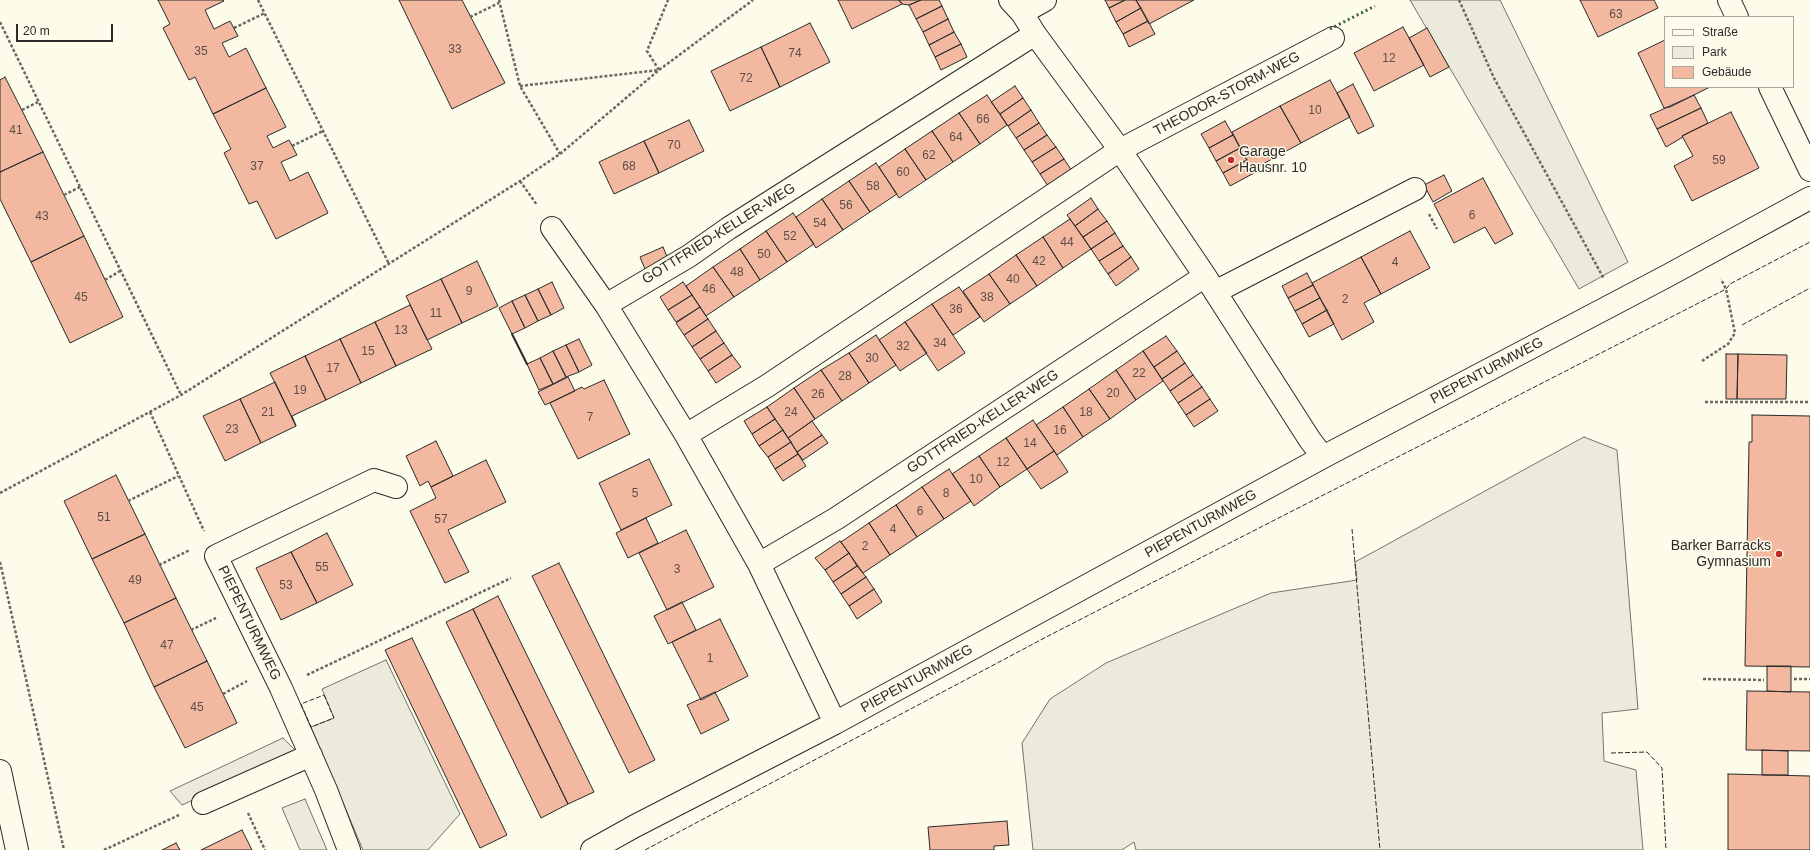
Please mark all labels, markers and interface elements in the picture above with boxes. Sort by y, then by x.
house number: 63 [1609,8,1623,22]
scale bar [18,16,115,42]
legend [1664,16,1794,88]
text: 20 m [23,24,50,38]
text: Straße [1702,25,1738,39]
house number: 33 [448,43,462,57]
house number: 35 [194,45,208,59]
text: Park [1702,45,1727,59]
house number: 74 [788,47,802,61]
street label: THEODOR-STORM-WEG [1151,48,1303,140]
house number: 12 [1382,52,1396,66]
text: Gebäude [1702,65,1751,79]
house number: 72 [739,72,753,86]
house number: 10 [1308,104,1322,118]
house number: 66 [976,113,990,127]
house number: 41 [9,124,23,138]
house number: 64 [949,131,963,145]
house number: 70 [667,139,681,153]
place label: Garage Hausnr. 10 [1239,144,1307,176]
house number: 62 [922,149,936,163]
house number: 59 [1712,154,1726,168]
marker: Garage Hausnr. 10 [1226,155,1236,165]
house number: 37 [250,160,264,174]
house number: 68 [622,160,636,174]
house number: 60 [896,166,910,180]
street label: GOTTFRIED-KELLER-WEG [639,180,799,288]
house number: 58 [866,180,880,194]
house number: 56 [839,199,853,213]
house number: 6 [1469,209,1475,223]
house number: 43 [35,210,49,224]
house number: 54 [813,217,827,231]
house number: 52 [783,230,797,244]
house number: 44 [1060,236,1074,250]
house number: 50 [757,248,771,262]
house number: 42 [1032,255,1046,269]
house number: 4 [1392,256,1398,270]
house number: 48 [730,266,744,280]
house number: 40 [1006,273,1020,287]
house number: 46 [702,283,716,297]
house number: 9 [466,285,472,299]
house number: 45 [74,291,88,305]
house number: 38 [980,291,994,305]
house number: 2 [1342,293,1348,307]
house number: 36 [949,303,963,317]
house number: 11 [430,307,442,321]
house number: 13 [394,324,408,338]
street label: PIEPENTURMWEG [1428,334,1546,408]
house number: 34 [933,337,947,351]
house number: 32 [896,340,910,354]
house number: 15 [361,345,375,359]
house number: 30 [865,352,879,366]
house number: 17 [326,362,340,376]
street label: GOTTFRIED-KELLER-WEG [904,367,1062,477]
house number: 22 [1132,367,1146,381]
house number: 28 [838,370,852,384]
house number: 19 [293,384,307,398]
house number: 20 [1106,387,1120,401]
house number: 26 [811,388,825,402]
house number: 21 [261,406,275,420]
house number: 24 [784,406,798,420]
house number: 18 [1079,406,1093,420]
house number: 7 [587,411,593,425]
house number: 23 [225,423,239,437]
house number: 16 [1053,424,1067,438]
house number: 14 [1023,437,1037,451]
house number: 12 [996,456,1010,470]
house number: 10 [969,473,983,487]
street label: PIEPENTURMWEG [1142,486,1260,562]
house number: 5 [632,487,638,501]
house number: 8 [943,487,949,501]
house number: 6 [917,505,923,519]
house number: 51 [97,511,111,525]
house number: 57 [434,513,448,527]
house number: 4 [890,523,896,537]
place label: Barker Barracks Gymnasium [1671,538,1771,570]
house number: 2 [862,540,868,554]
marker: Barker Barracks Gymnasium [1774,549,1784,559]
house number: 55 [315,561,329,575]
street label: PIEPENTURMWEG [214,563,284,683]
house number: 3 [674,563,680,577]
house number: 49 [128,574,142,588]
house number: 53 [279,579,293,593]
house number: 47 [160,639,174,653]
street label: PIEPENTURMWEG [858,641,976,717]
house number: 1 [707,652,713,666]
house number: 45 [190,701,204,715]

